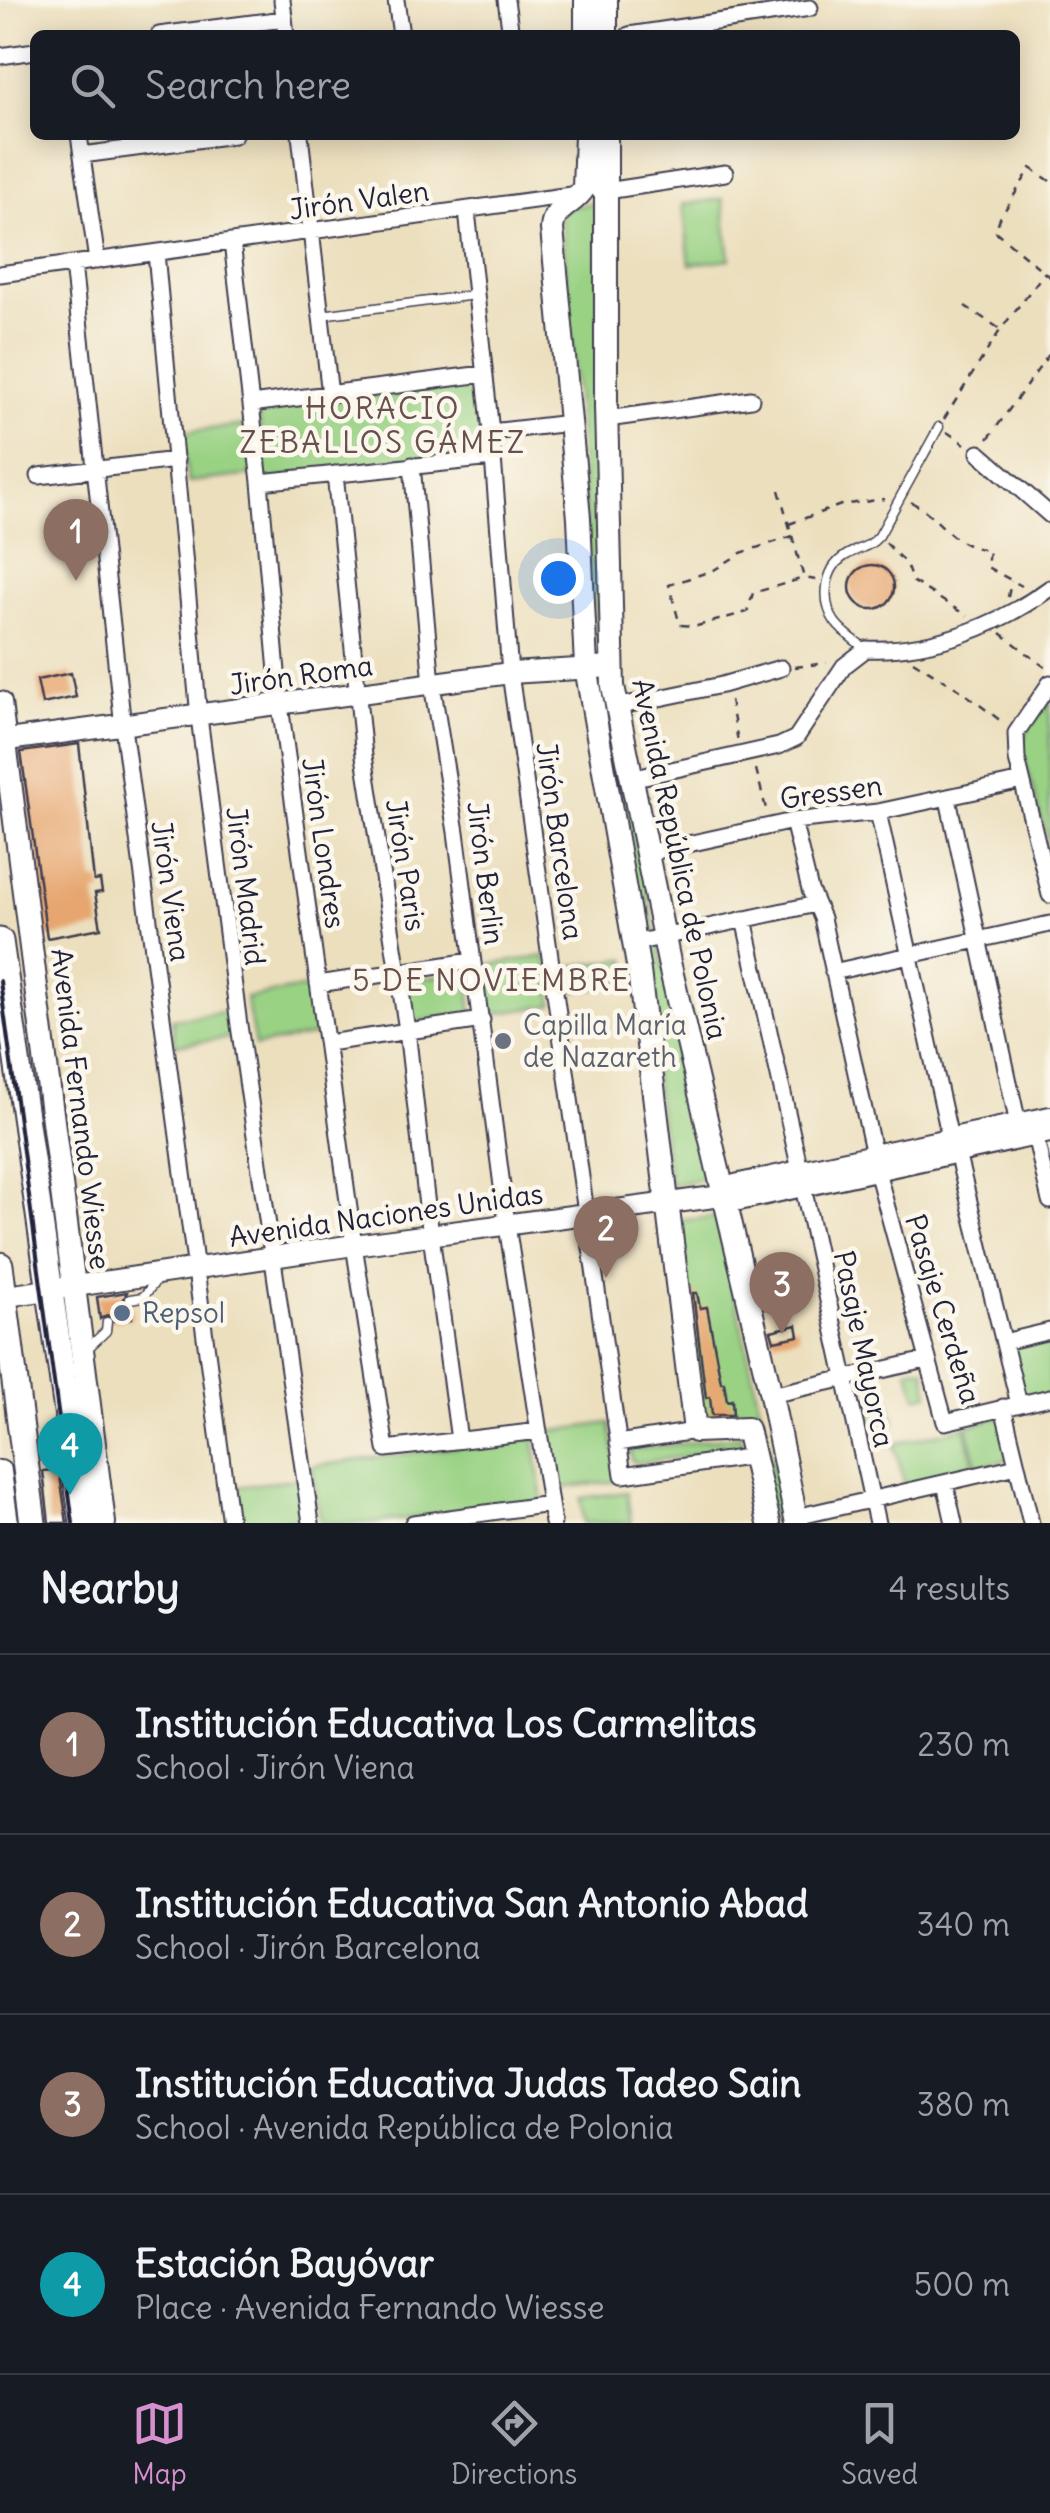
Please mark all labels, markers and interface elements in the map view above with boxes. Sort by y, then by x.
search box [30,30,1020,140]
icon: search [65,58,120,113]
text: Search here [145,62,351,109]
street label: Jirón Valen [287,172,431,228]
district label: HORACIO ZEBALLOS GÁMEZ [239,389,527,461]
pin: 1 [44,498,108,581]
your location [533,553,584,604]
street label: Jirón Roma [227,647,375,703]
street label: Avenida República de Polonia [624,675,736,1043]
street label: Jirón Barcelona [528,740,592,942]
street label: Jirón Londres [294,755,354,931]
street label: Gressen [778,767,884,817]
street label: Jirón Paris [378,796,434,934]
street label: Jirón Berlin [459,799,513,947]
street label: Jirón Madrid [218,805,274,967]
street label: Jirón Viena [143,818,199,964]
street label: Avenida Fernando Wiesse [43,946,119,1272]
district label: 5 DE NOVIEMBRE [352,961,632,999]
place label: Capilla María de Nazareth [523,1007,687,1075]
marker: Capilla María de Nazareth [492,1030,514,1052]
street label: Avenida Naciones Unidas [227,1175,545,1255]
pin: 2 [574,1196,638,1278]
street label: Pasaje Cerdeña [897,1210,989,1408]
street label: Pasaje Mayorca [826,1247,902,1451]
pin: 3 [750,1252,814,1334]
place label: Repsol [142,1295,225,1331]
marker: Repsol [111,1302,133,1324]
pin: 4 [38,1412,102,1495]
text: Nearby [40,1562,179,1614]
text: 4 results [889,1568,1010,1609]
text: Institución Educativa Los Carmelitas [135,1700,757,1747]
text: 1 [66,1724,79,1765]
text: 230 m [918,1724,1010,1765]
text: School · Jirón Viena [135,1747,415,1788]
text: Institución Educativa San Antonio Abad [135,1880,808,1927]
text: 2 [64,1904,81,1945]
text: 340 m [917,1904,1010,1945]
text: School · Jirón Barcelona [135,1927,481,1968]
text: Institución Educativa Judas Tadeo Sain [135,2060,801,2107]
text: 3 [63,2084,82,2125]
text: 380 m [917,2084,1010,2125]
text: School · Avenida República de Polonia [135,2107,674,2148]
text: Estación Bayóvar [135,2240,434,2287]
text: 4 [63,2264,82,2305]
text: 500 m [914,2264,1010,2305]
text: Place · Avenida Fernando Wiesse [135,2287,605,2328]
tab: Map [132,2396,187,2492]
tab: Directions [451,2396,577,2492]
tab: Saved [841,2396,918,2492]

